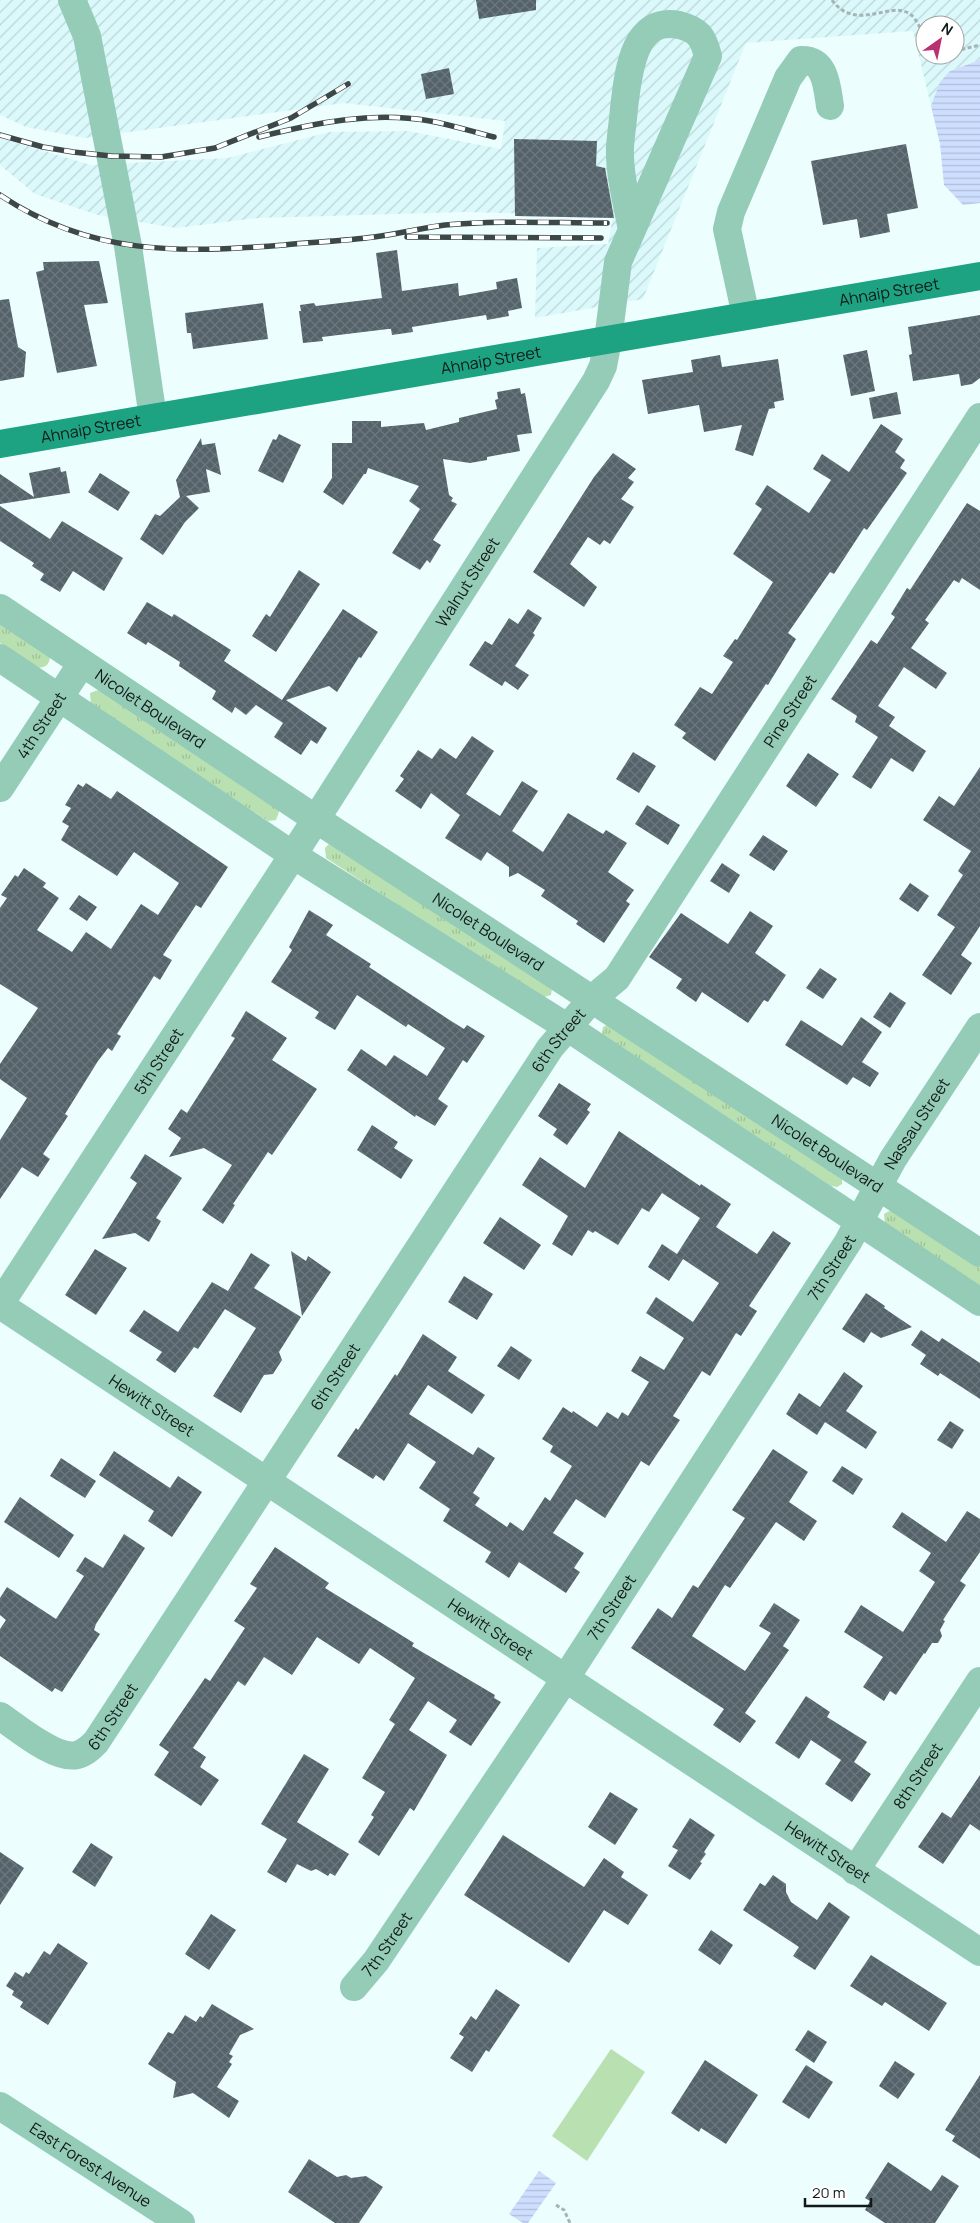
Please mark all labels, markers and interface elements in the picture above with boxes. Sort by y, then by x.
north arrow [915,15,965,65]
text: N [938,18,957,39]
street label: Ahnaip Street [837,272,941,311]
street label: Ahnaip Street [439,340,543,379]
street label: Ahnaip Street [39,409,143,448]
street label: Walnut Street [431,533,504,631]
street label: Nicolet Boulevard [91,664,210,753]
street label: Pine Street [758,670,821,752]
street label: 4th Street [11,688,71,763]
street label: Nicolet Boulevard [429,887,548,976]
street label: 6th Street [526,1003,590,1076]
street label: 5th Street [129,1024,188,1099]
street label: Nassau Street [878,1074,955,1173]
street label: Nicolet Boulevard [768,1109,887,1198]
street label: 7th Street [802,1231,861,1304]
street label: 6th Street [305,1339,365,1415]
street label: Hewitt Street [105,1369,199,1441]
street label: 7th Street [582,1570,641,1644]
street label: Hewitt Street [444,1593,538,1665]
street label: 6th Street [83,1679,143,1755]
street label: 8th Street [888,1738,948,1813]
street label: Hewitt Street [781,1815,875,1888]
street label: 7th Street [357,1907,417,1981]
street label: East Forest Avenue [25,2117,156,2212]
scale bar [805,2176,871,2208]
text: 20 m [812,2182,845,2203]

